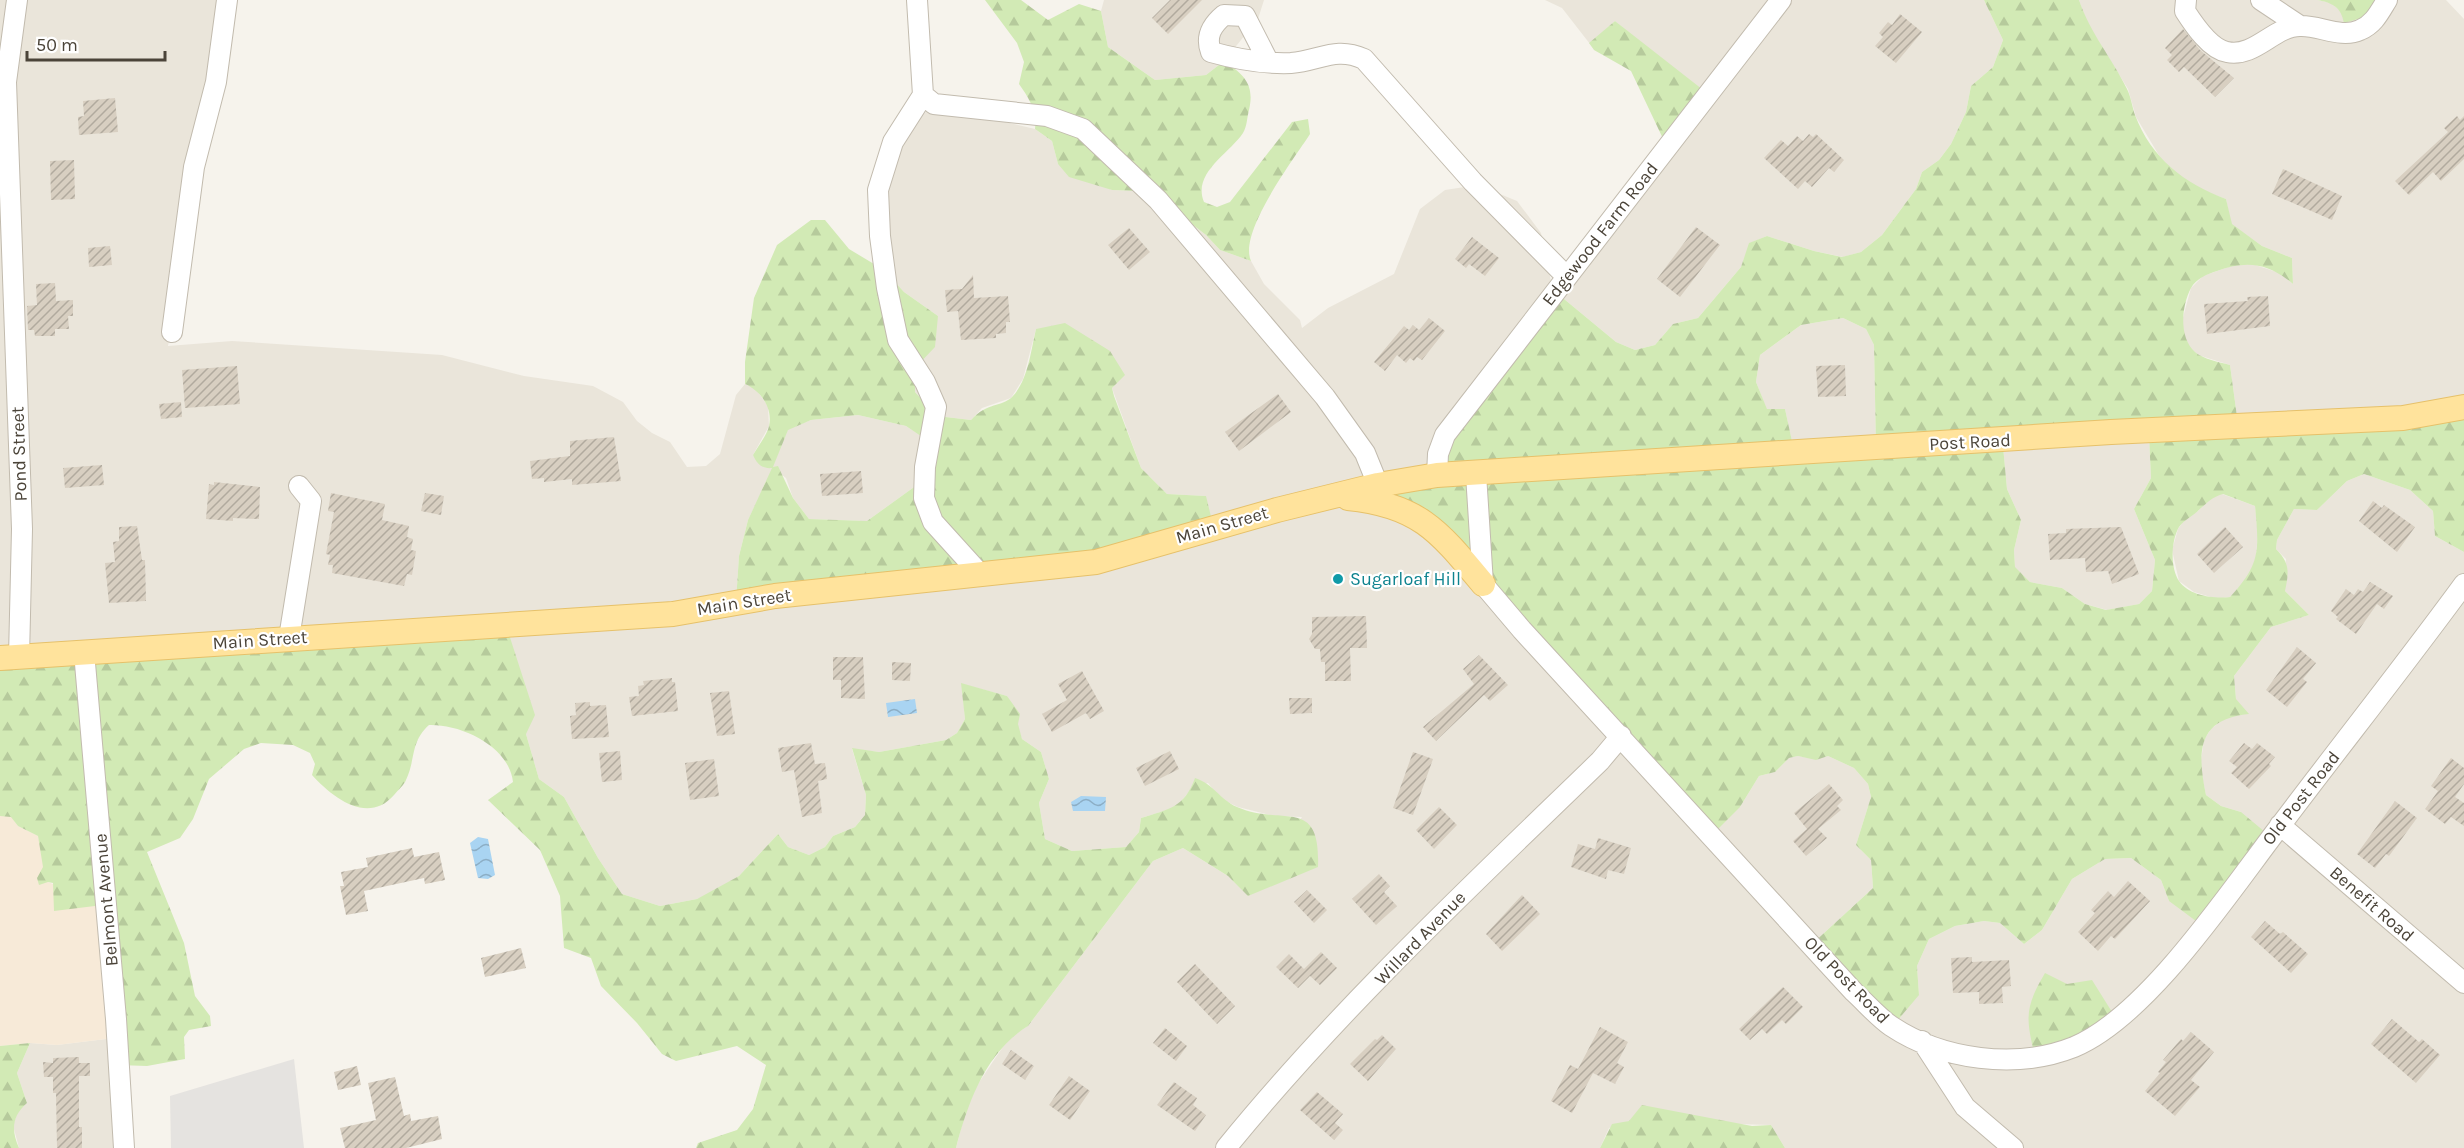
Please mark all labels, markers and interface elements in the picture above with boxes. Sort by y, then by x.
scale bar [27,24,165,62]
text: 50 m [36,34,78,56]
street label: Edgewood Farm Road [1537,158,1663,310]
street label: Pond Street [6,406,32,502]
street label: Post Road [1929,429,2011,455]
street label: Main Street [1173,501,1271,549]
place label: Sugarloaf Hill [1350,568,1461,590]
marker: Sugarloaf Hill [1331,572,1345,586]
street label: Main Street [695,584,793,620]
street label: Main Street [212,626,308,654]
street label: Old Post Road [2257,747,2345,849]
street label: Belmont Avenue [89,833,123,967]
street label: Benefit Road [2325,861,2419,947]
street label: Willard Avenue [1370,886,1470,990]
street label: Old Post Road [1800,932,1894,1028]

